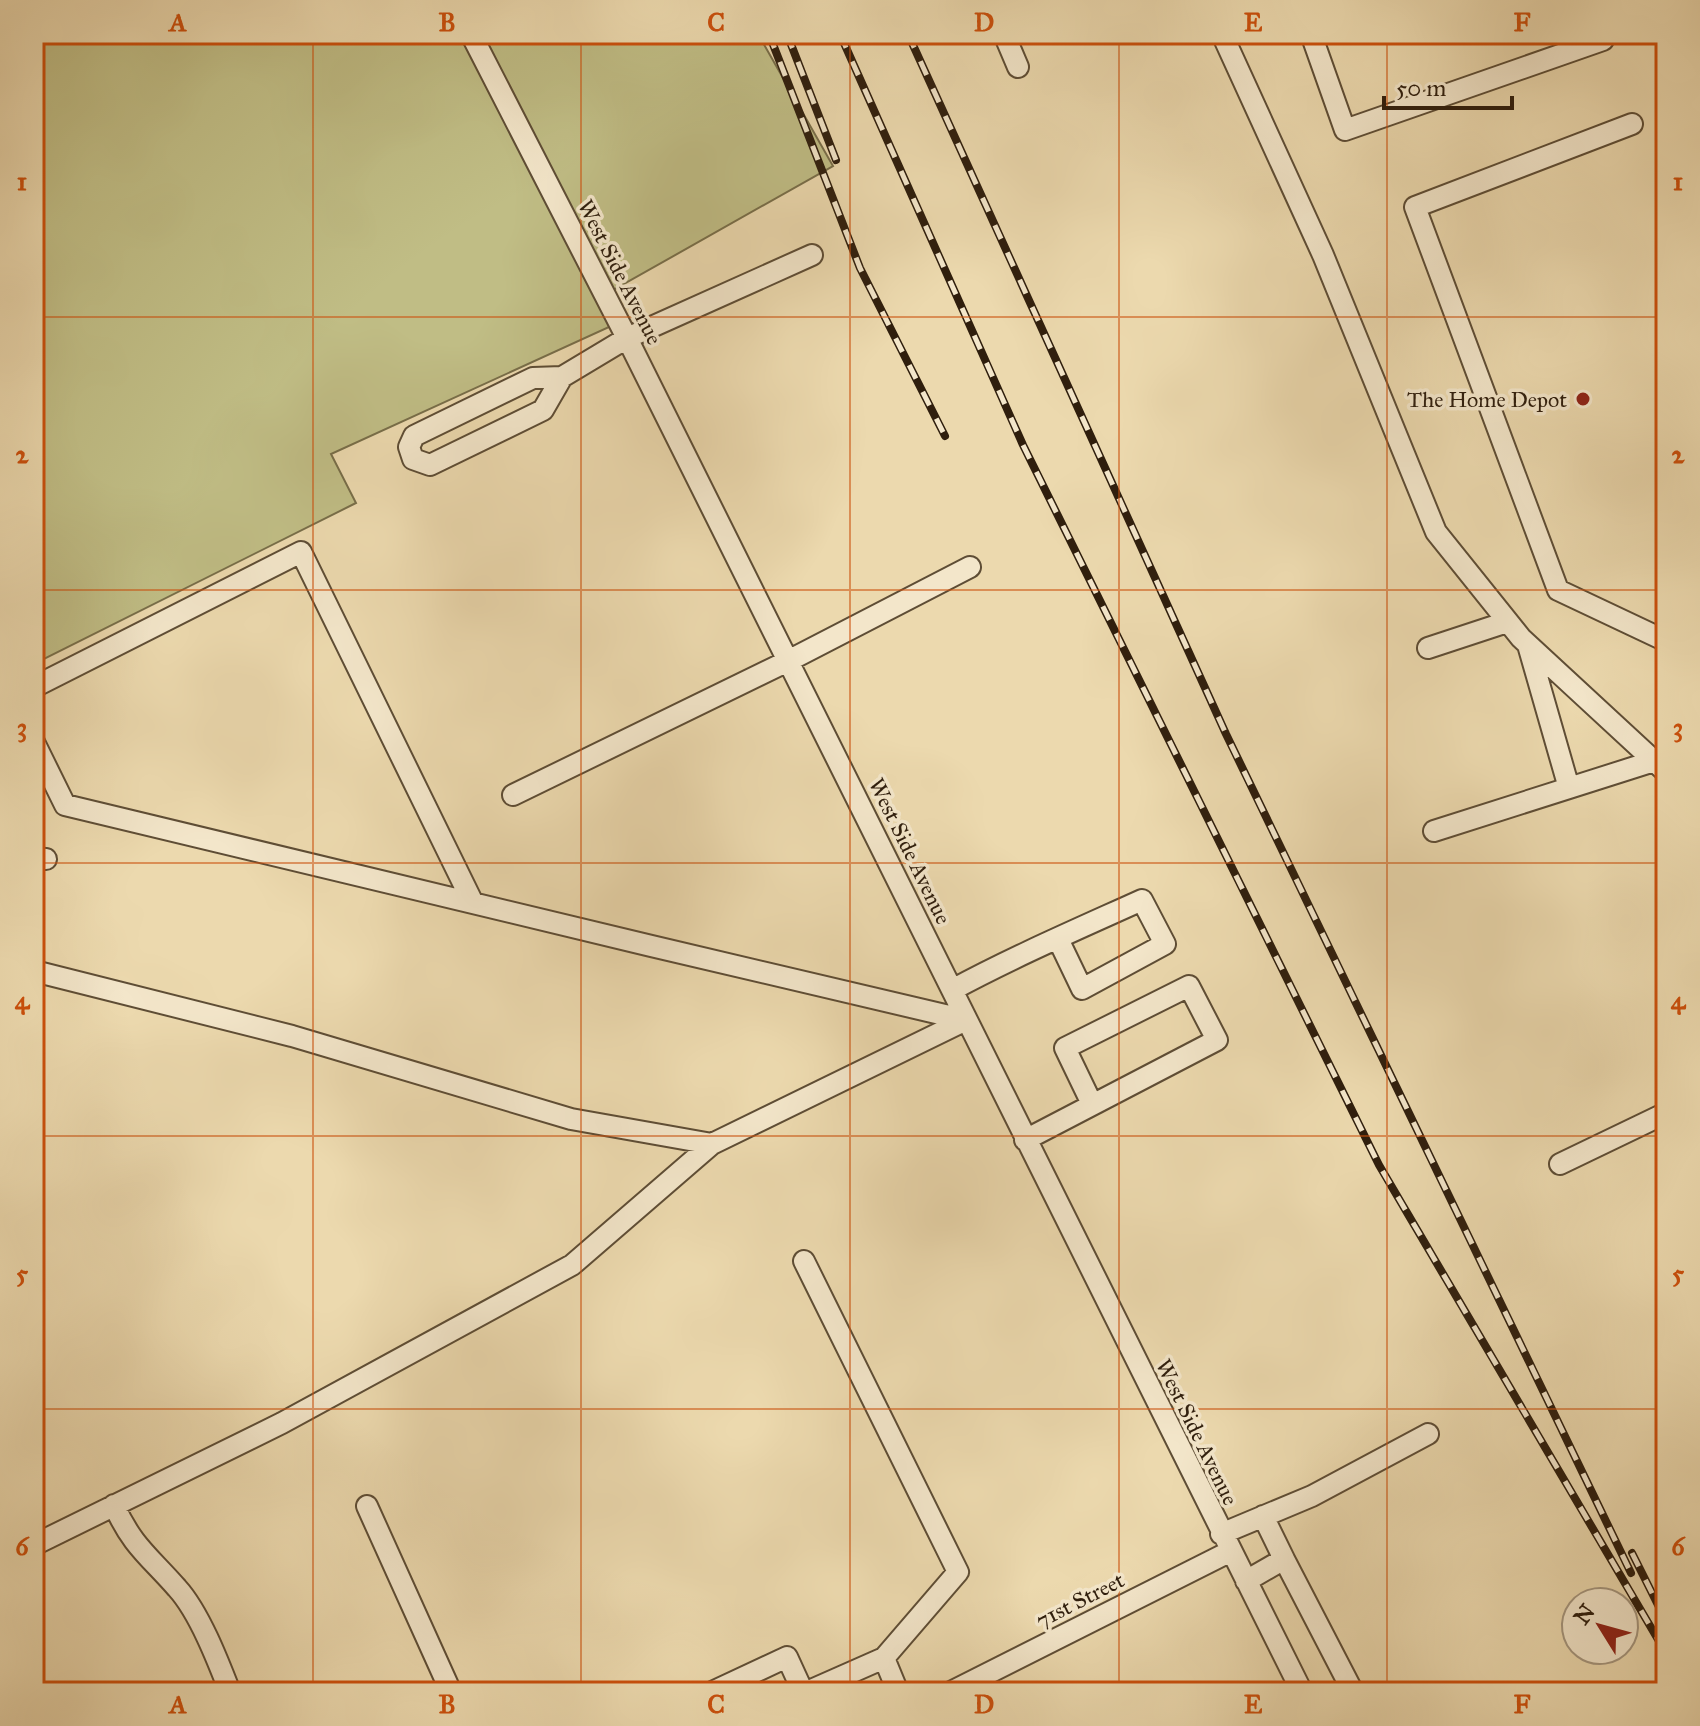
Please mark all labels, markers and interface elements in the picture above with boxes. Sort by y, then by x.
text: A [167,6,187,38]
text: B [438,6,456,38]
text: C [707,6,725,38]
text: D [974,6,994,38]
text: E [1244,6,1263,38]
text: F [1514,6,1531,38]
scale bar [1384,60,1512,110]
text: 50 m [1396,73,1446,103]
text: 1 [17,165,27,197]
text: 1 [1673,165,1683,197]
street label: West Side Avenue [572,195,668,349]
place label: The Home Depot [1407,386,1567,413]
marker: The Home Depot [1574,390,1592,408]
text: 2 [16,438,30,470]
text: 2 [1672,438,1686,470]
text: 3 [17,711,27,743]
text: 3 [1673,711,1683,743]
street label: West Side Avenue [863,773,957,929]
text: 4 [15,984,31,1016]
text: 4 [1671,984,1687,1016]
text: 5 [16,1257,29,1289]
text: 5 [1672,1257,1685,1289]
street label: West Side Avenue [1150,1354,1244,1510]
text: 6 [15,1530,30,1562]
text: 6 [1671,1530,1686,1562]
street label: 71st Street [1031,1566,1129,1634]
north arrow [1560,1586,1640,1666]
text: N [1568,1598,1601,1630]
text: A [167,1688,187,1720]
text: B [438,1688,456,1720]
text: C [707,1688,725,1720]
text: D [974,1688,994,1720]
text: E [1244,1688,1263,1720]
text: F [1514,1688,1531,1720]

